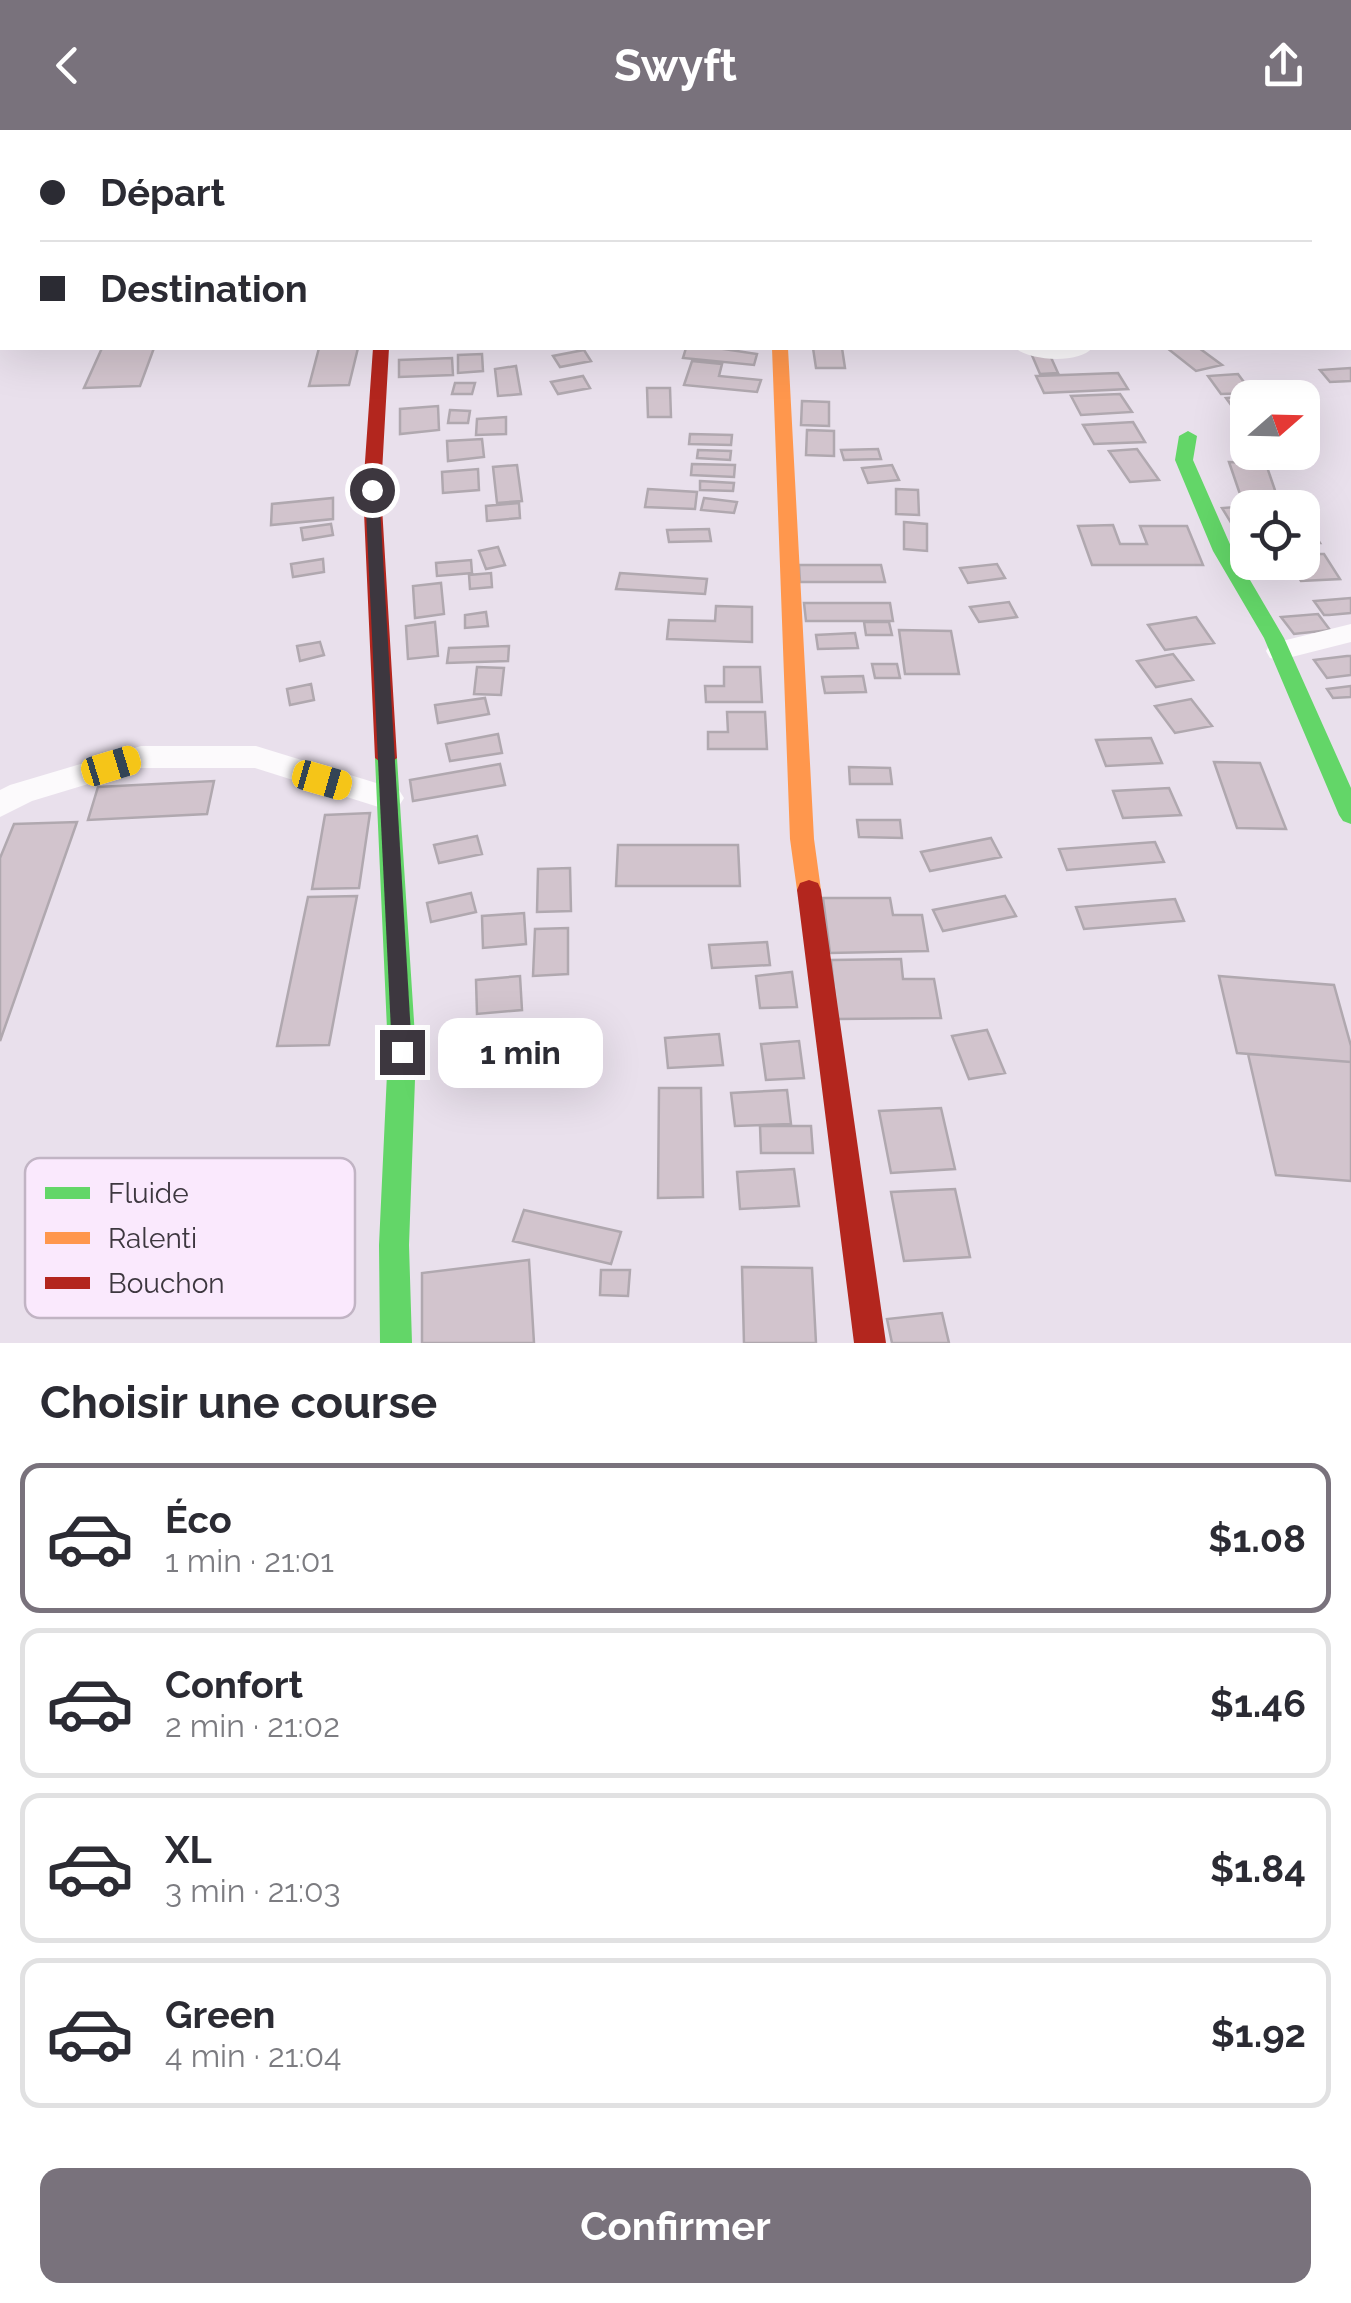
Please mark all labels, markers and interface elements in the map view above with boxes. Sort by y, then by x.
icon: back [40,38,95,93]
icon: share [1256,38,1311,93]
text: Swyft [614,39,737,92]
text: Départ [100,170,225,215]
text: Destination [100,266,308,311]
north arrow [1230,380,1320,470]
map controls [1230,380,1320,580]
route start [350,468,395,513]
button: locate [1230,490,1320,580]
car [78,743,144,789]
car [289,757,355,803]
callout: 1 min [437,1017,602,1087]
route end [380,1030,425,1075]
text: 1 min [480,1034,561,1071]
legend [25,1158,355,1318]
text: Fluide [108,1177,189,1210]
text: Ralenti [108,1222,197,1255]
text: Bouchon [108,1267,225,1300]
text: Choisir une course [40,1376,437,1429]
icon: car [45,1493,135,1583]
text: Éco [165,1497,232,1542]
text: $1.08 [1208,1516,1306,1561]
text: 1 min · 21:01 [165,1542,334,1579]
icon: car [45,1658,135,1748]
text: Confort [165,1662,303,1707]
text: $1.46 [1210,1681,1306,1726]
text: 2 min · 21:02 [165,1707,340,1744]
icon: car [45,1823,135,1913]
text: XL [165,1827,212,1872]
text: $1.84 [1210,1846,1306,1891]
text: 3 min · 21:03 [165,1872,341,1909]
icon: car [45,1988,135,2078]
text: Green [165,1992,275,2037]
text: $1.92 [1211,2011,1306,2056]
text: 4 min · 21:04 [165,2037,341,2074]
button: Confirmer [40,2168,1311,2283]

